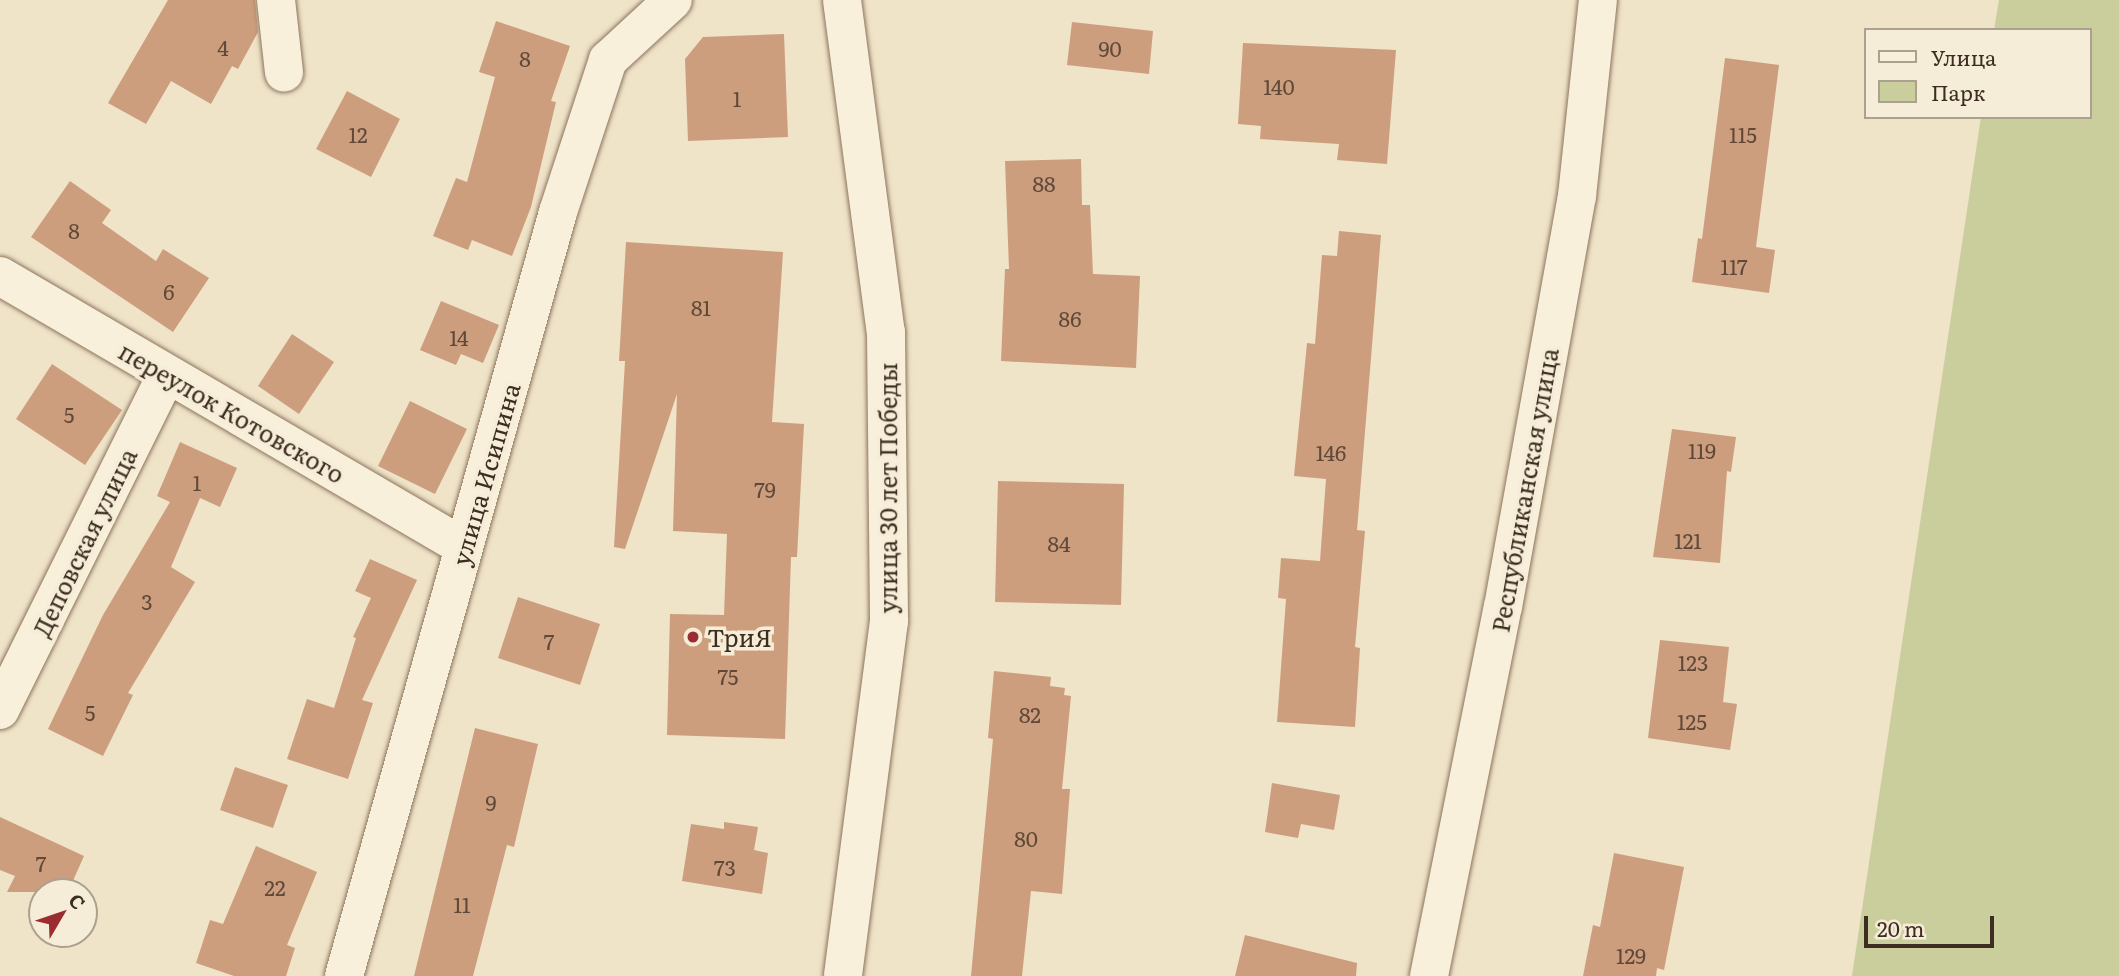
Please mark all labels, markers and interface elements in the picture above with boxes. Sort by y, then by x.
legend [1864,28,2091,119]
house number: 4 [217,34,229,60]
house number: 90 [1098,35,1122,61]
text: Улица [1931,41,1996,72]
house number: 8 [519,45,531,71]
house number: 140 [1263,73,1295,99]
text: Парк [1931,76,1985,107]
house number: 1 [733,85,741,111]
house number: 12 [348,121,368,147]
house number: 115 [1729,121,1757,147]
house number: 88 [1032,170,1056,196]
house number: 8 [68,217,80,243]
house number: 117 [1720,253,1748,279]
house number: 6 [163,278,175,304]
house number: 81 [691,294,711,320]
house number: 86 [1059,305,1081,331]
house number: 14 [449,324,469,350]
street label: переулок Котовского [114,336,350,488]
street label: Республиканская улица [1485,346,1563,634]
street label: улица 30 лет Победы [873,363,901,613]
street label: улица Исипина [445,379,525,569]
house number: 5 [64,401,74,427]
house number: 119 [1688,437,1716,463]
house number: 146 [1316,439,1346,465]
street label: Деповская улица [26,443,142,641]
house number: 1 [193,469,201,495]
house number: 79 [754,476,776,502]
house number: 121 [1674,527,1702,553]
house number: 84 [1047,530,1071,556]
house number: 3 [141,588,153,614]
place label: ТриЯ [707,623,772,651]
house number: 7 [544,628,554,654]
marker: ТриЯ [685,629,701,645]
house number: 123 [1678,649,1708,675]
house number: 75 [718,663,738,689]
house number: 5 [85,699,95,725]
house number: 82 [1019,701,1041,727]
house number: 125 [1677,708,1707,734]
house number: 9 [486,789,496,815]
house number: 80 [1014,825,1038,851]
house number: 7 [36,850,46,876]
house number: 73 [714,854,736,880]
house number: 22 [264,874,286,900]
north arrow [28,878,98,948]
text: С [63,887,93,915]
house number: 11 [453,891,471,917]
scale bar [1867,902,1996,946]
text: 20 m [1877,912,1924,943]
house number: 129 [1616,942,1646,968]

